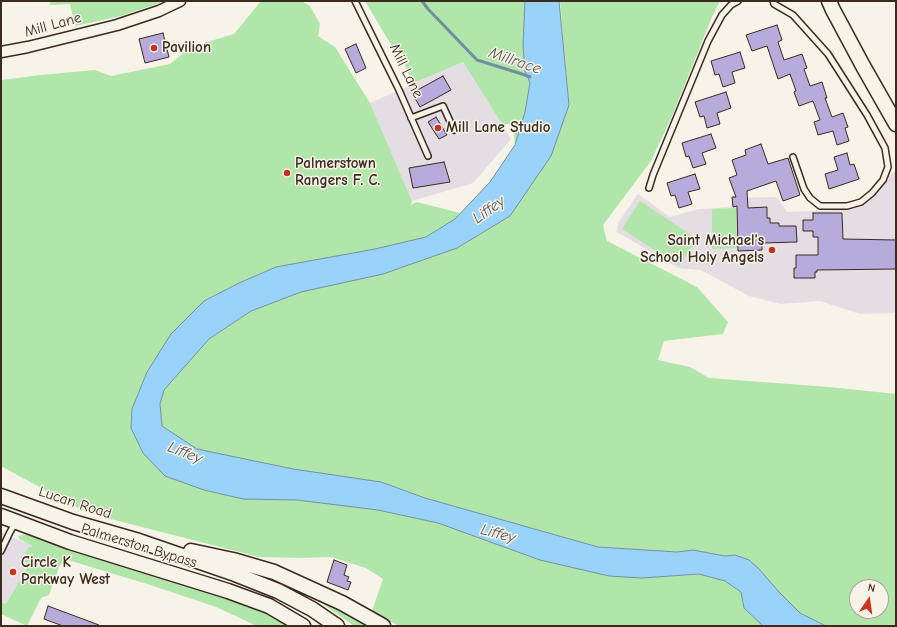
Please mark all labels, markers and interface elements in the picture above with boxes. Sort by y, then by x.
street label: Mill Lane [22,9,84,41]
place label: Pavilion [162,39,211,57]
street label: Mill Lane [385,41,427,101]
marker: Pavilion [149,43,159,53]
water label: Millrace [486,43,544,79]
place label: Mill Lane Studio [446,119,550,137]
marker: Mill Lane Studio [433,123,443,133]
place label: Palmerstown Rangers F. C. [295,155,380,190]
marker: Palmerstown Rangers F. C. [282,168,292,178]
water label: Liffey [469,192,509,228]
place label: Saint Michael's School Holy Angels [640,232,764,267]
marker: Saint Michael's School Holy Angels [767,245,777,255]
water label: Liffey [165,438,205,468]
street label: Lucan Road [36,483,114,523]
street label: Palmerston Bypass [79,520,199,572]
water label: Liffey [478,520,518,548]
place label: Circle K Parkway West [21,554,110,589]
marker: Circle K Parkway West [8,567,18,577]
north arrow [849,579,889,619]
text: N [867,581,877,595]

